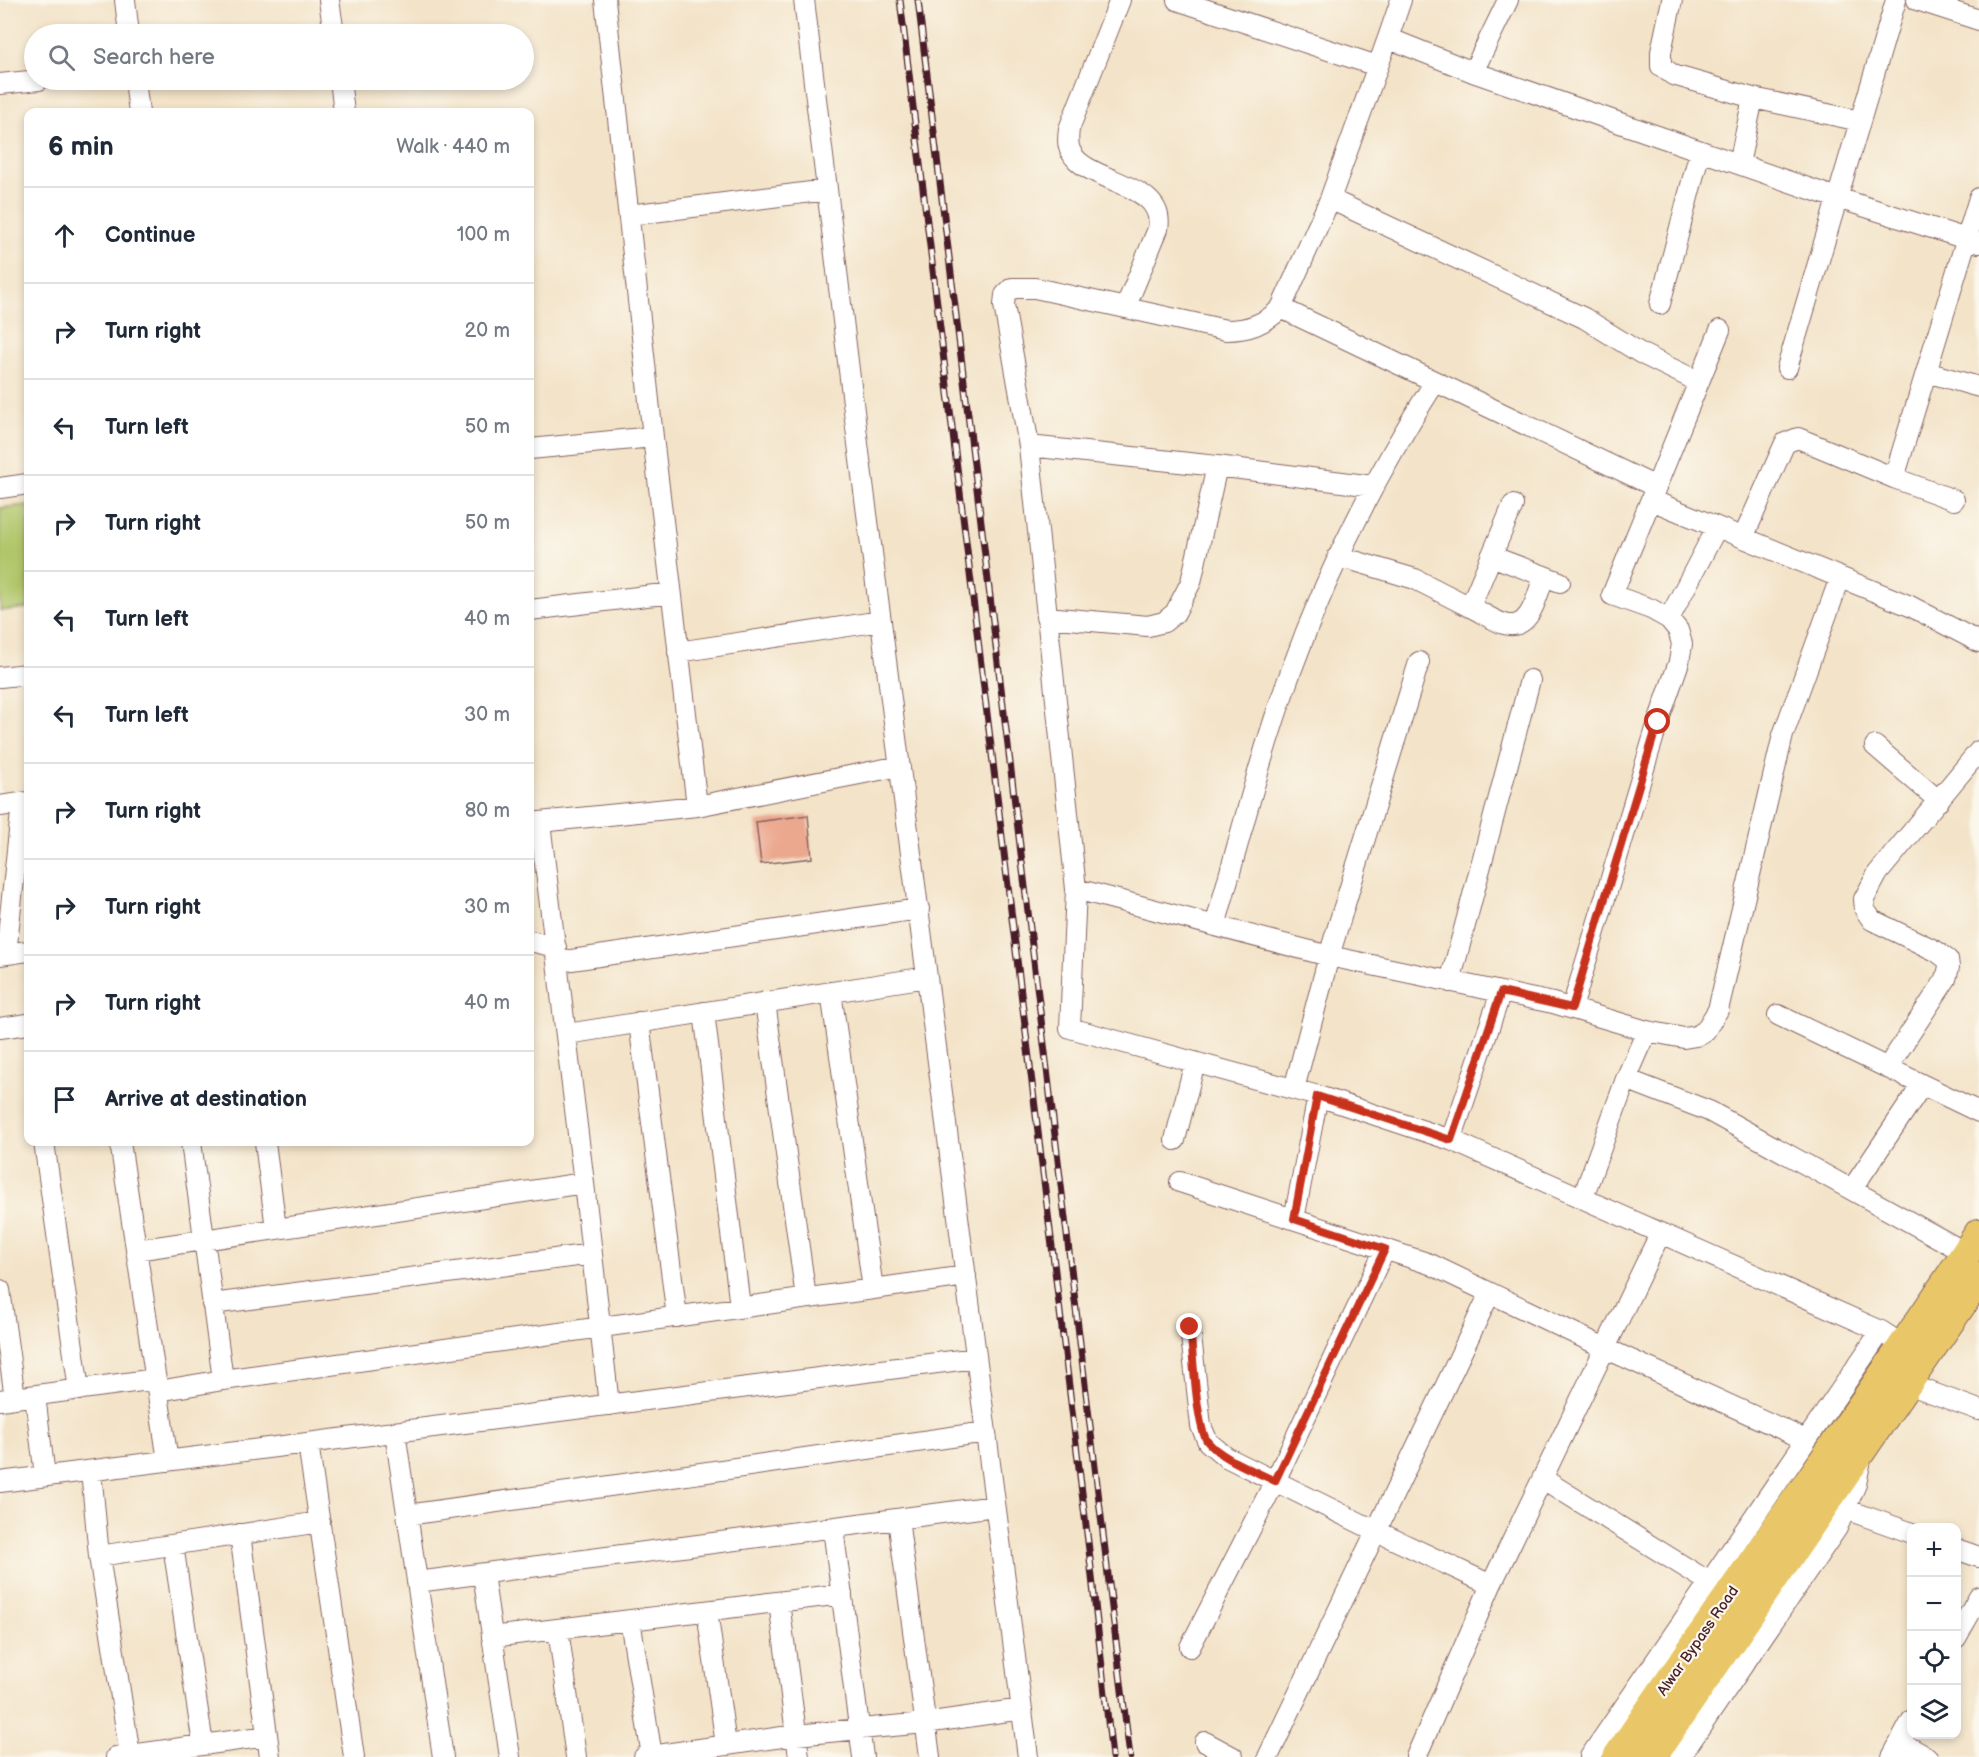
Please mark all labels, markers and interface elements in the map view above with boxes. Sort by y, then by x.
search box [24,24,534,90]
icon: search [45,41,78,74]
text: Search here [93,44,215,71]
text: 6 min [48,132,114,163]
text: Walk · 440 m [396,135,510,159]
icon: ahead [48,219,81,252]
text: Continue [105,222,195,249]
text: 100 m [457,223,510,247]
icon: right [48,315,81,348]
text: Turn right [105,318,201,345]
text: 20 m [465,319,510,343]
icon: left [48,411,81,444]
text: Turn left [105,414,189,441]
text: 50 m [465,415,510,439]
icon: right [48,507,81,540]
text: Turn right [105,510,201,537]
text: 50 m [465,511,510,535]
icon: left [48,603,81,636]
text: Turn left [105,606,189,633]
text: 40 m [464,607,510,631]
icon: left [48,699,81,732]
text: Turn left [105,702,189,729]
text: 30 m [464,703,510,727]
route start [1644,708,1670,734]
icon: right [48,795,81,828]
text: Turn right [105,798,201,825]
text: 80 m [465,799,510,823]
icon: right [48,891,81,924]
text: Turn right [105,894,201,921]
text: 30 m [464,895,510,919]
icon: right [48,987,81,1020]
text: Turn right [105,990,201,1017]
text: 40 m [464,991,510,1015]
icon: arrive [48,1083,81,1116]
text: Arrive at destination [105,1086,307,1113]
route end [1176,1313,1202,1339]
map controls [1907,1523,1961,1739]
button: + [1907,1523,1961,1577]
button: − [1907,1577,1961,1631]
street label: Alwar Bypass Road [1653,1582,1743,1700]
button: locate [1907,1631,1961,1685]
button: layers [1907,1685,1961,1739]

